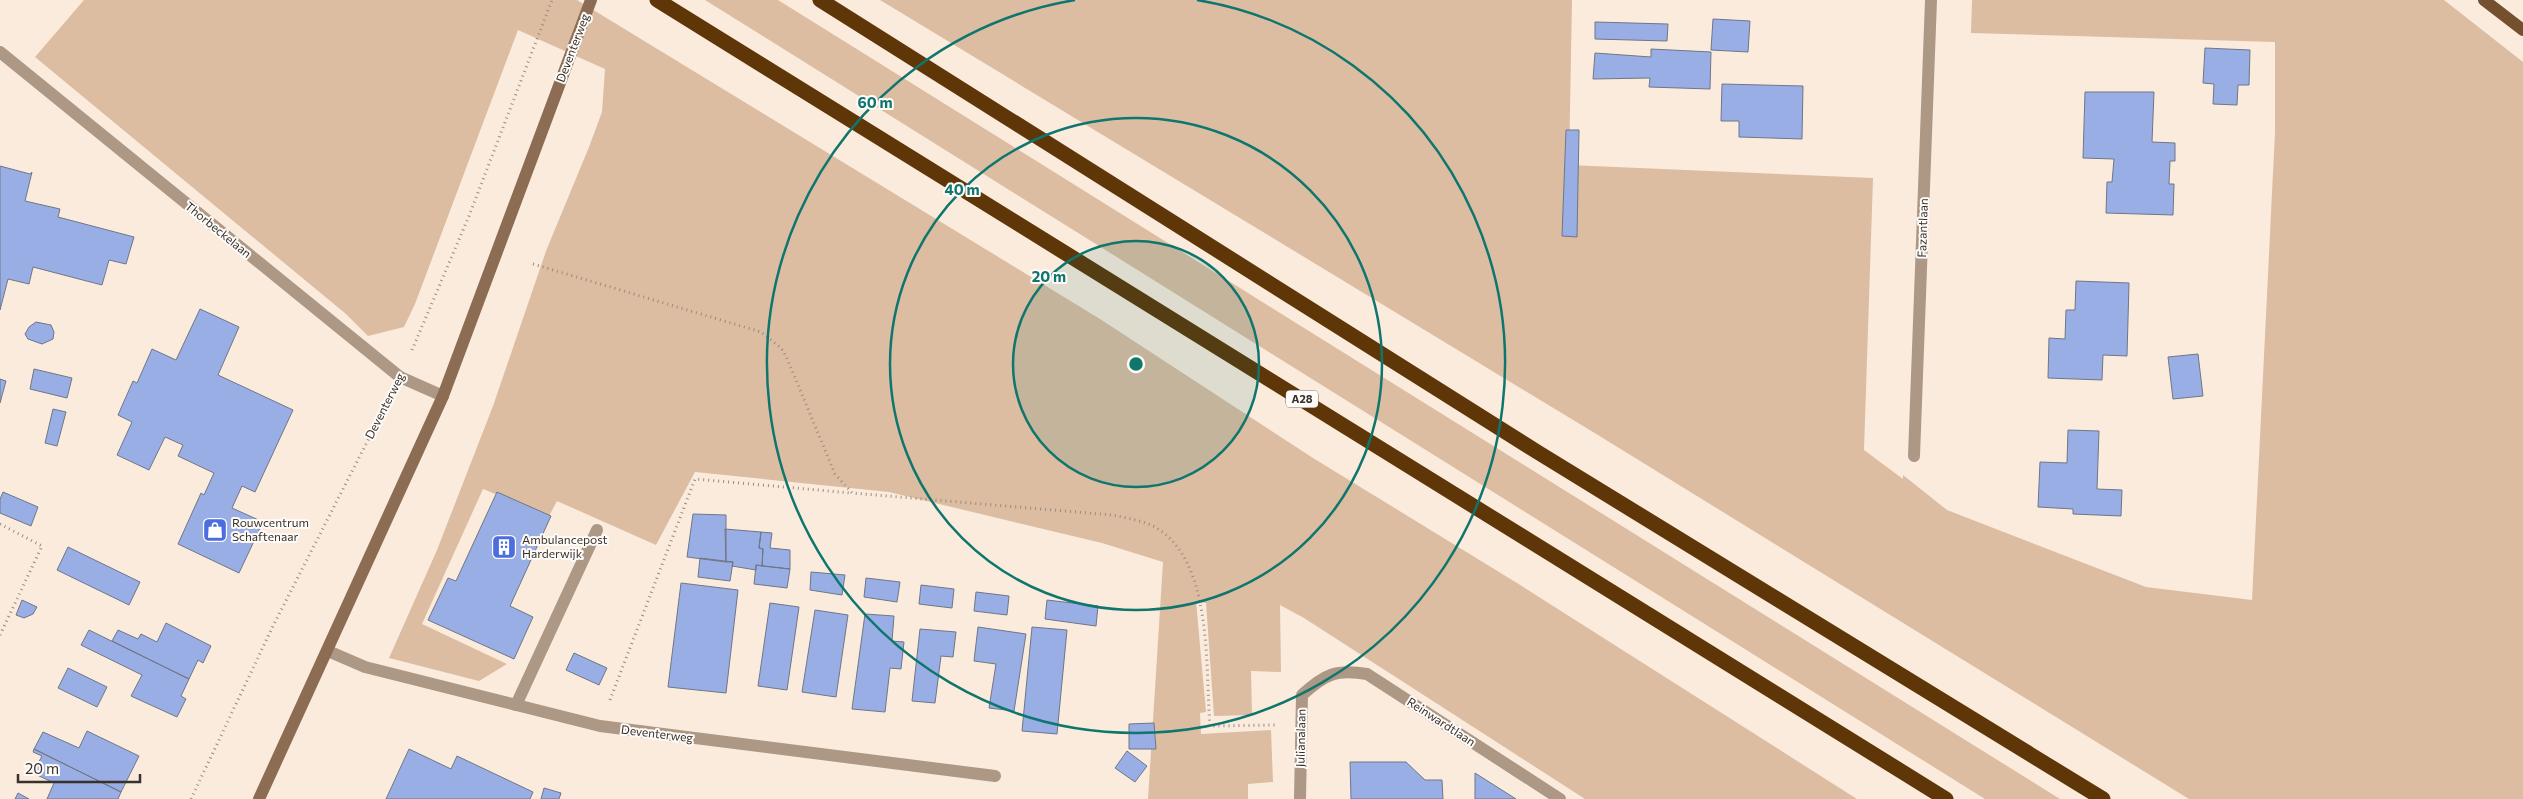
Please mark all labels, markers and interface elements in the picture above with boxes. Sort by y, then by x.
street label: Deventerweg [553,11,592,84]
text: 60 m [857,93,893,111]
text: 40 m [944,180,980,198]
street label: Thorbeckelaan [183,198,254,260]
street label: Fazantlaan [1914,198,1930,258]
text: 20 m [1032,267,1066,285]
centre of rings [1127,355,1145,373]
street label: Deventerweg [361,370,407,441]
road number: A28 [1286,390,1318,408]
place label: Rouwcentrum Schaftenaar [232,515,309,543]
shop icon: Rouwcentrum Schaftenaar [202,517,228,543]
place label: Ambulancepost Harderwijk [522,532,608,560]
building icon: Ambulancepost Harderwijk [491,534,517,560]
street label: Reinwardtlaan [1405,694,1478,748]
street label: Julianalaan [1292,709,1309,767]
street label: Deventerweg [620,722,694,744]
scale bar [18,752,140,784]
text: 20 m [25,759,59,777]

